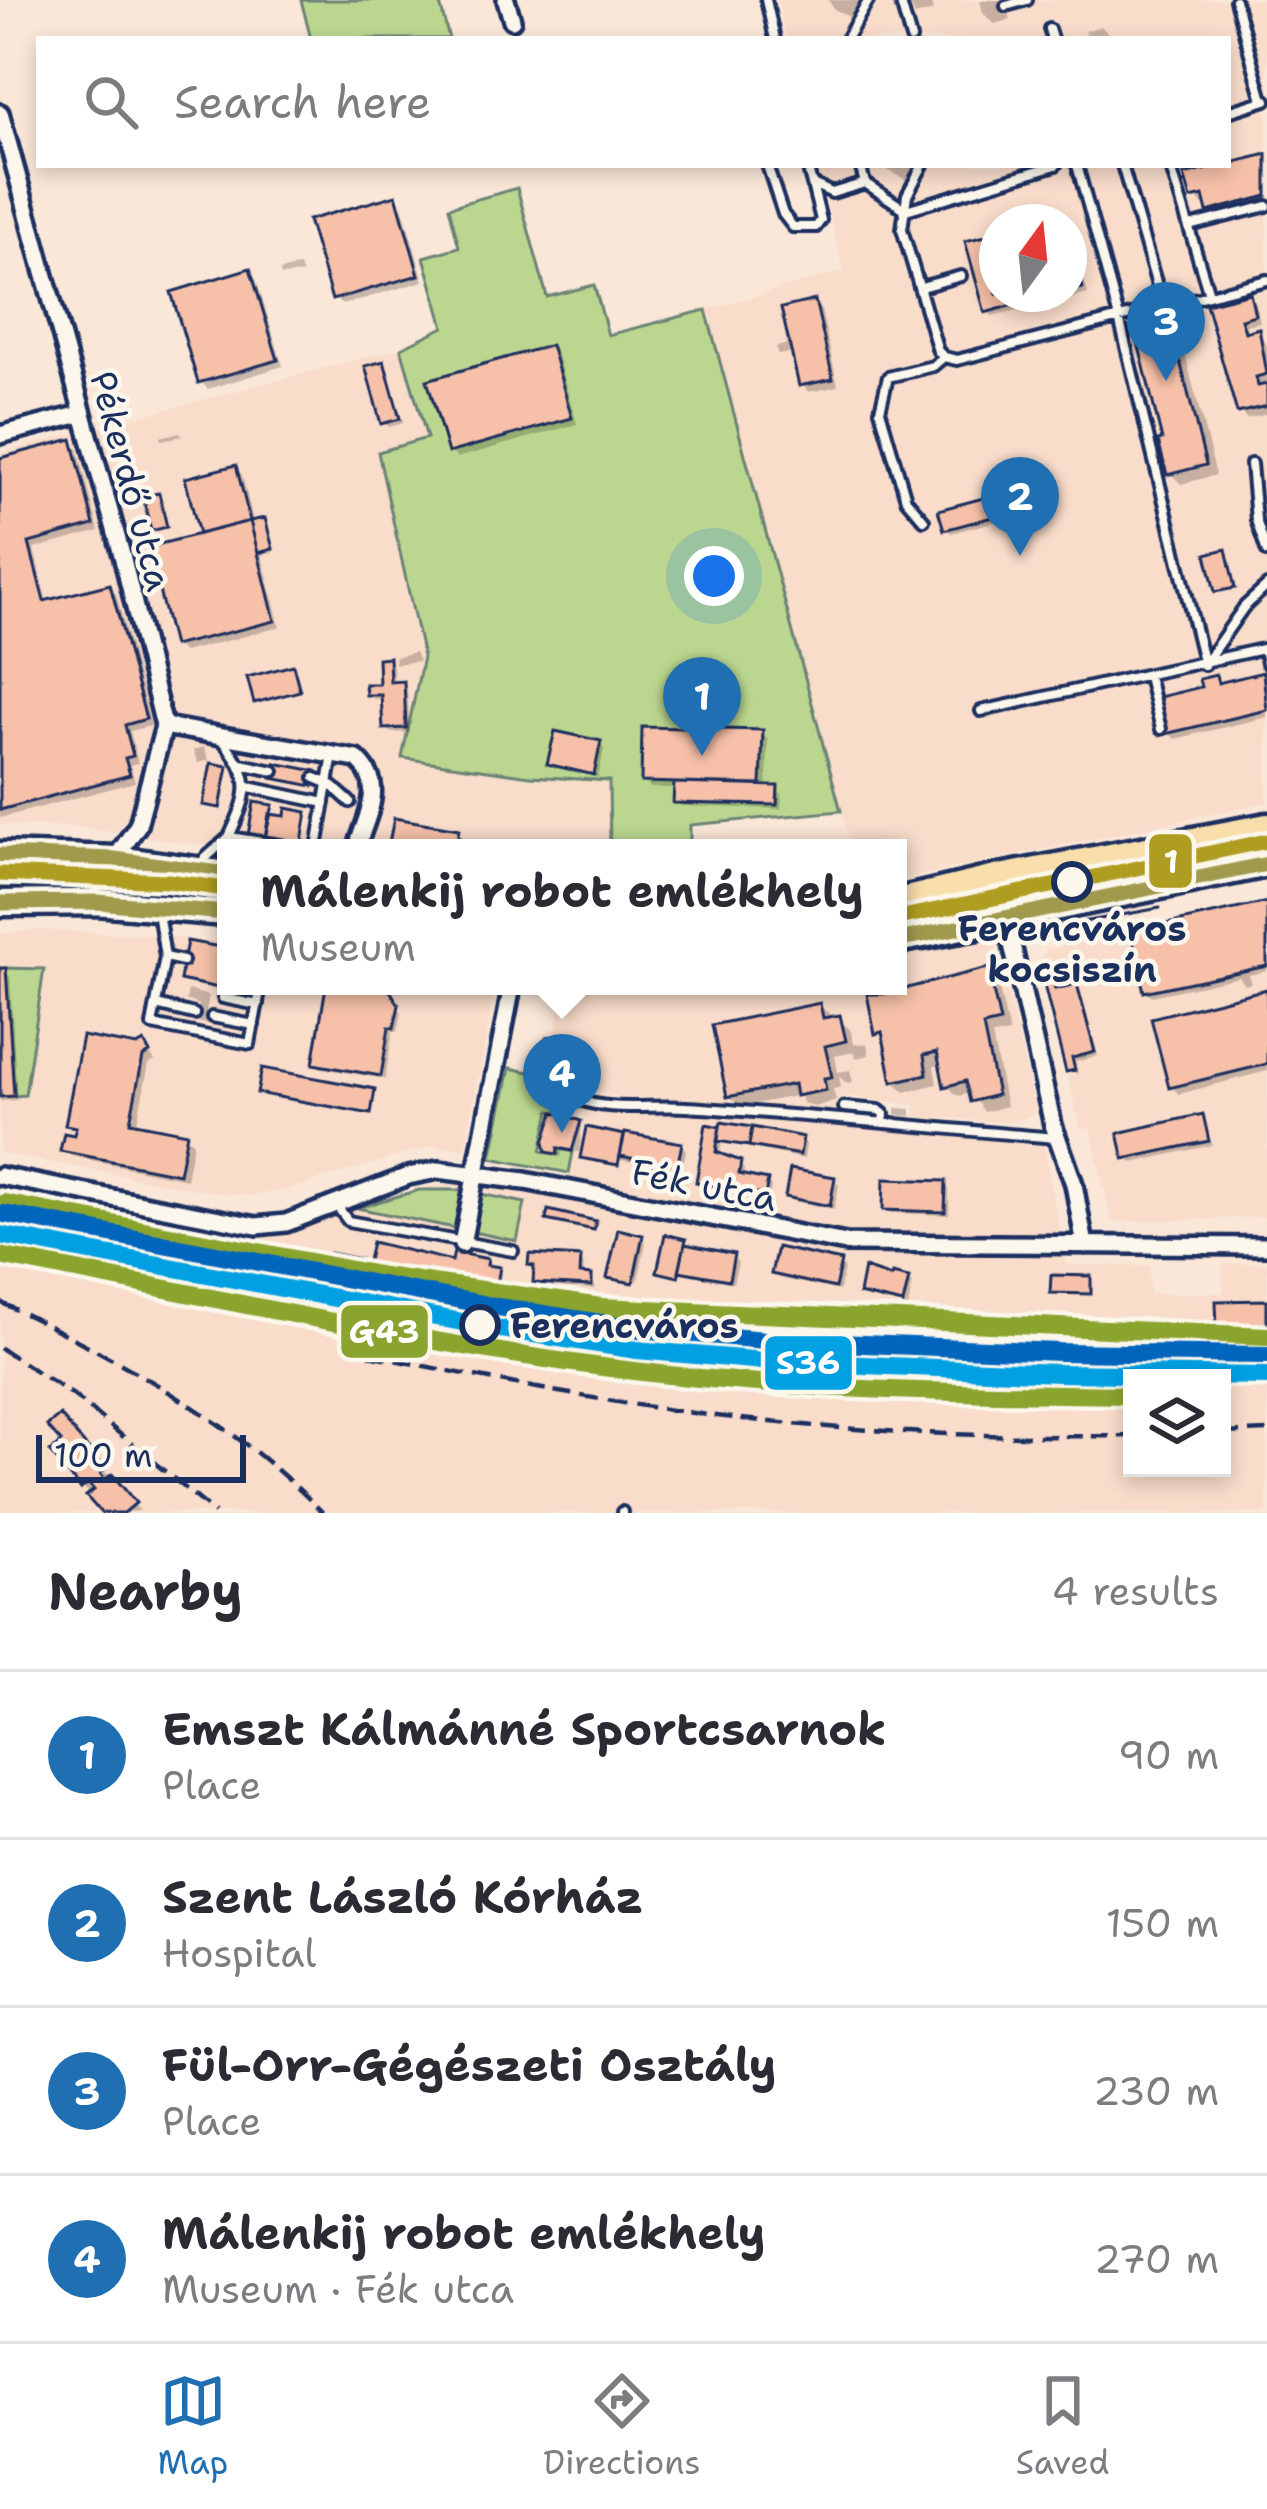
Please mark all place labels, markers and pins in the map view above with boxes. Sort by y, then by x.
pin: 3 [1127,282,1205,381]
pin: 2 [981,457,1059,556]
pin: 1 [663,657,741,756]
marker: Ferencváros kocsiszín [1053,863,1091,901]
place label: Ferencváros kocsiszín [958,904,1186,994]
pin: 4 [523,1034,601,1133]
place label: Ferencváros [510,1301,739,1350]
marker: Ferencváros [461,1306,499,1344]

